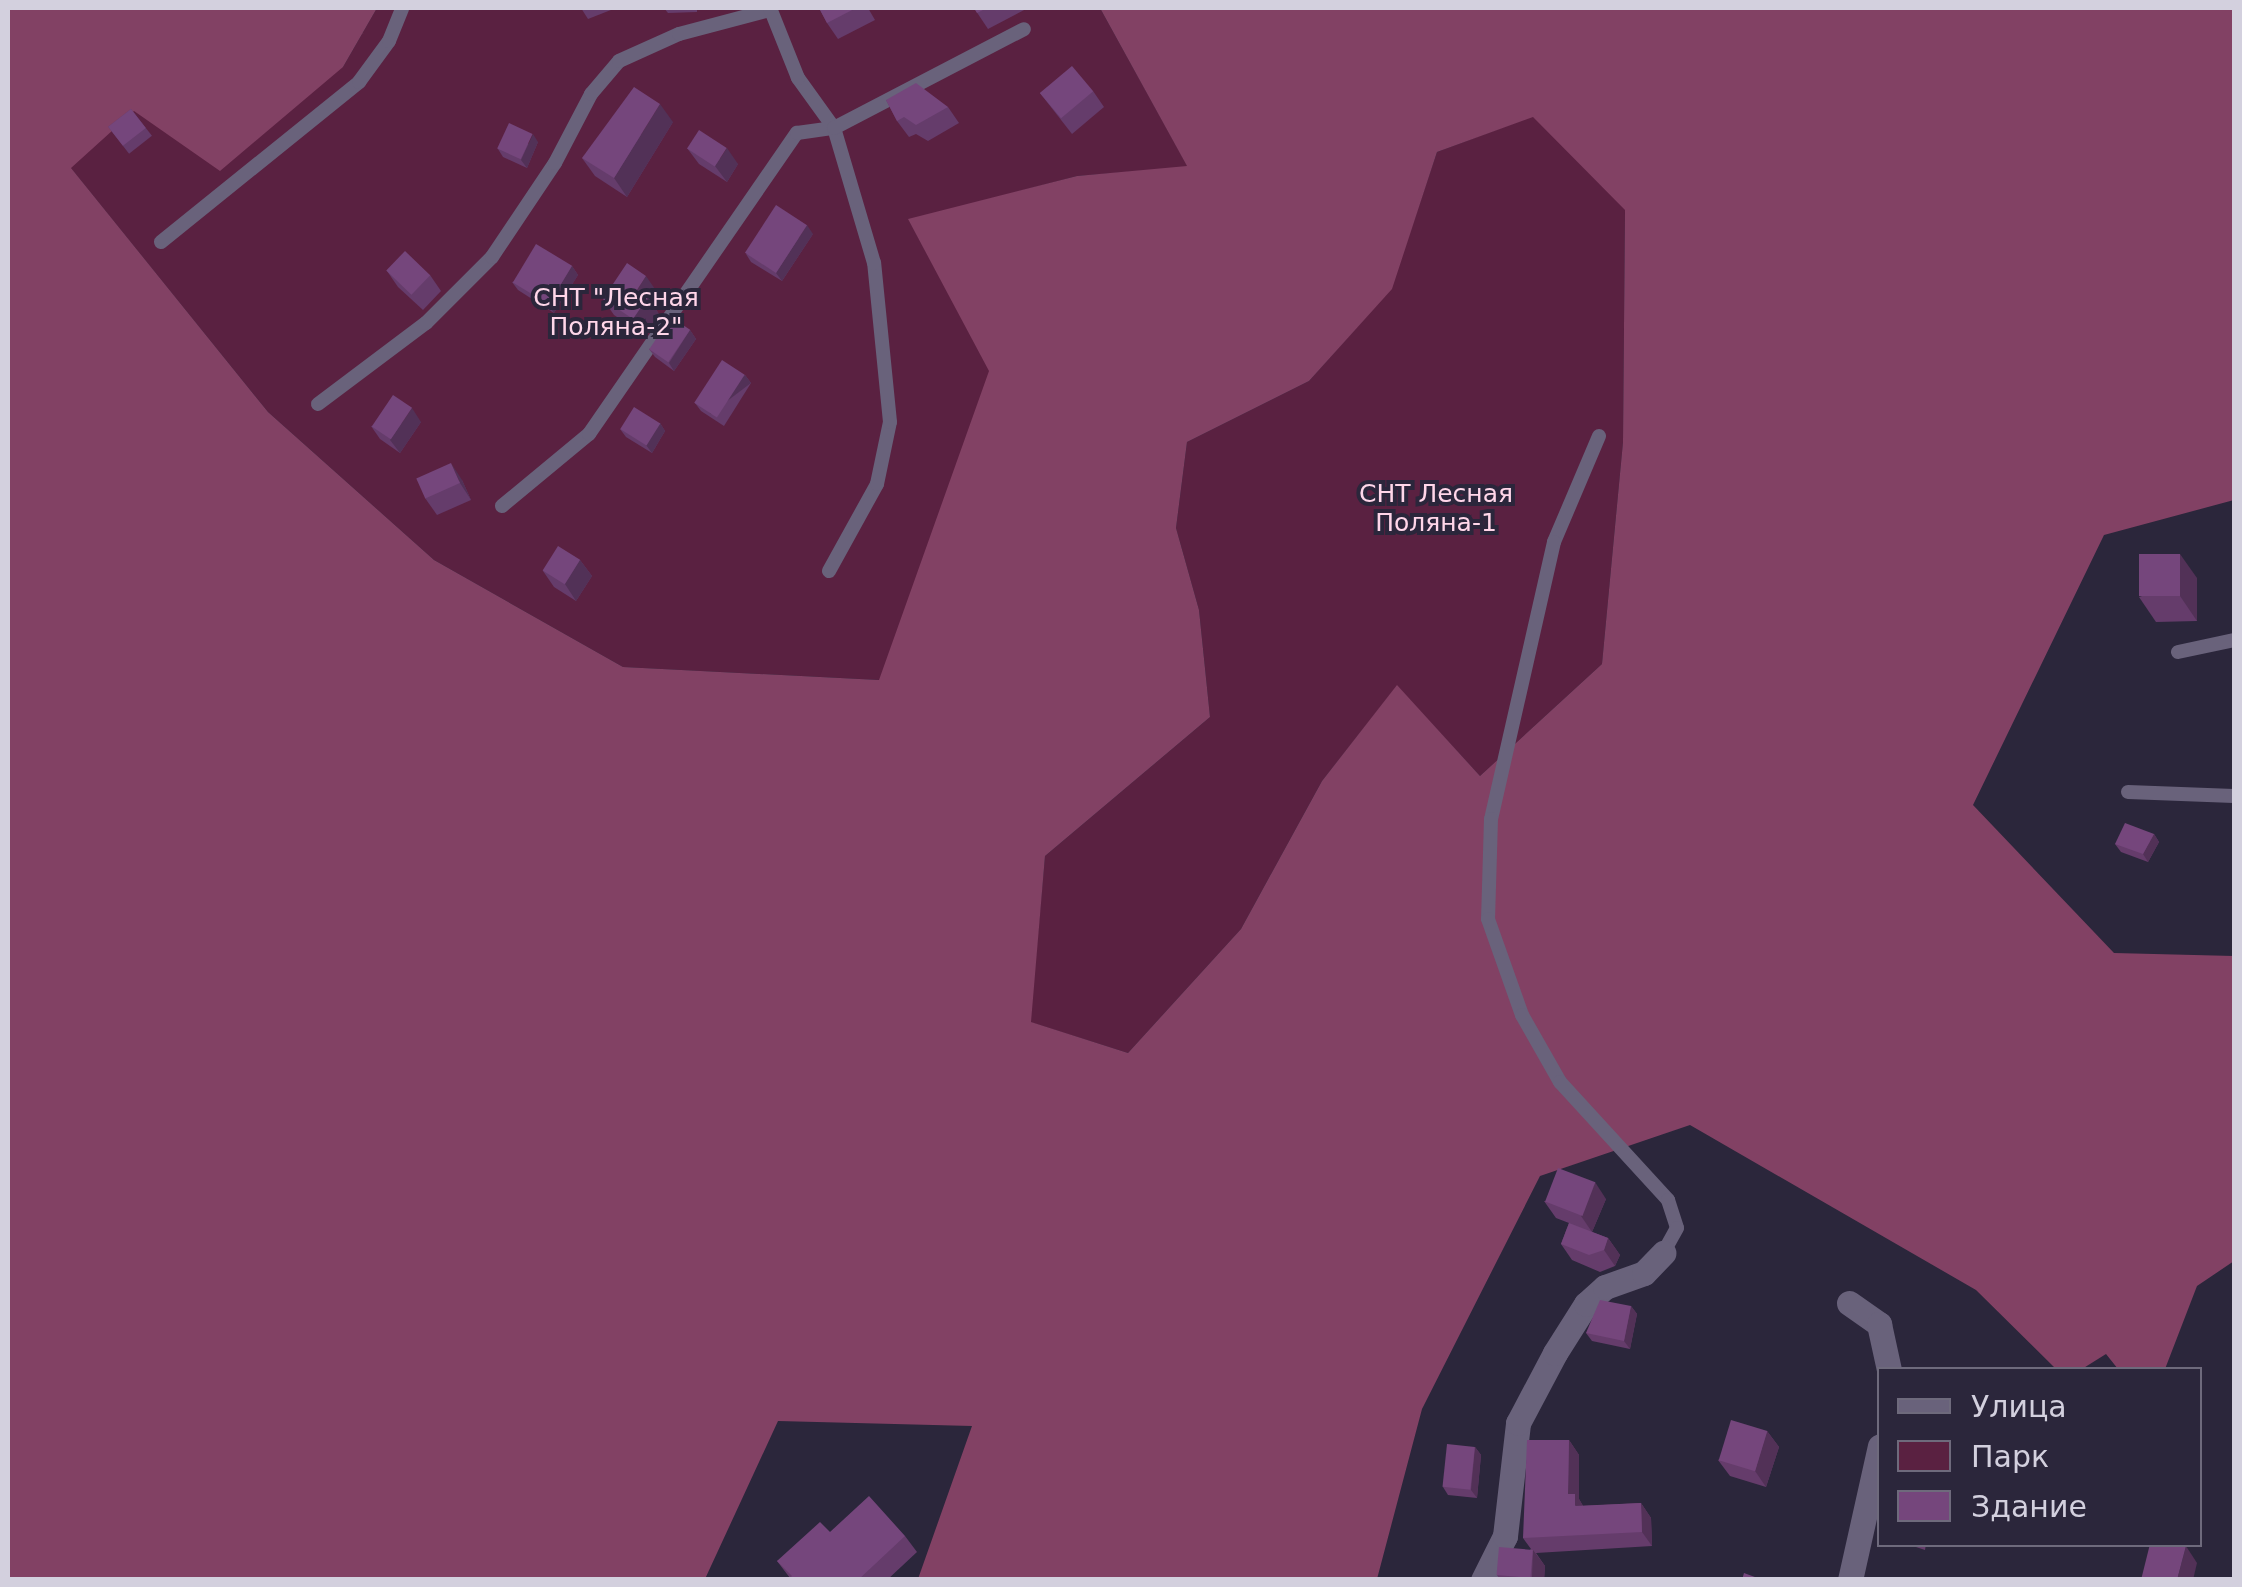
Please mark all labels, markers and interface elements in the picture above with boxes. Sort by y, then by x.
park label: СНТ "Лесная Поляна-2" [533,284,699,343]
park label: СНТ Лесная Поляна-1 [1359,480,1513,539]
legend [1877,1367,2202,1547]
text: Улица [1971,1389,2067,1424]
text: Парк [1971,1439,2049,1474]
text: Здание [1971,1489,2087,1524]

